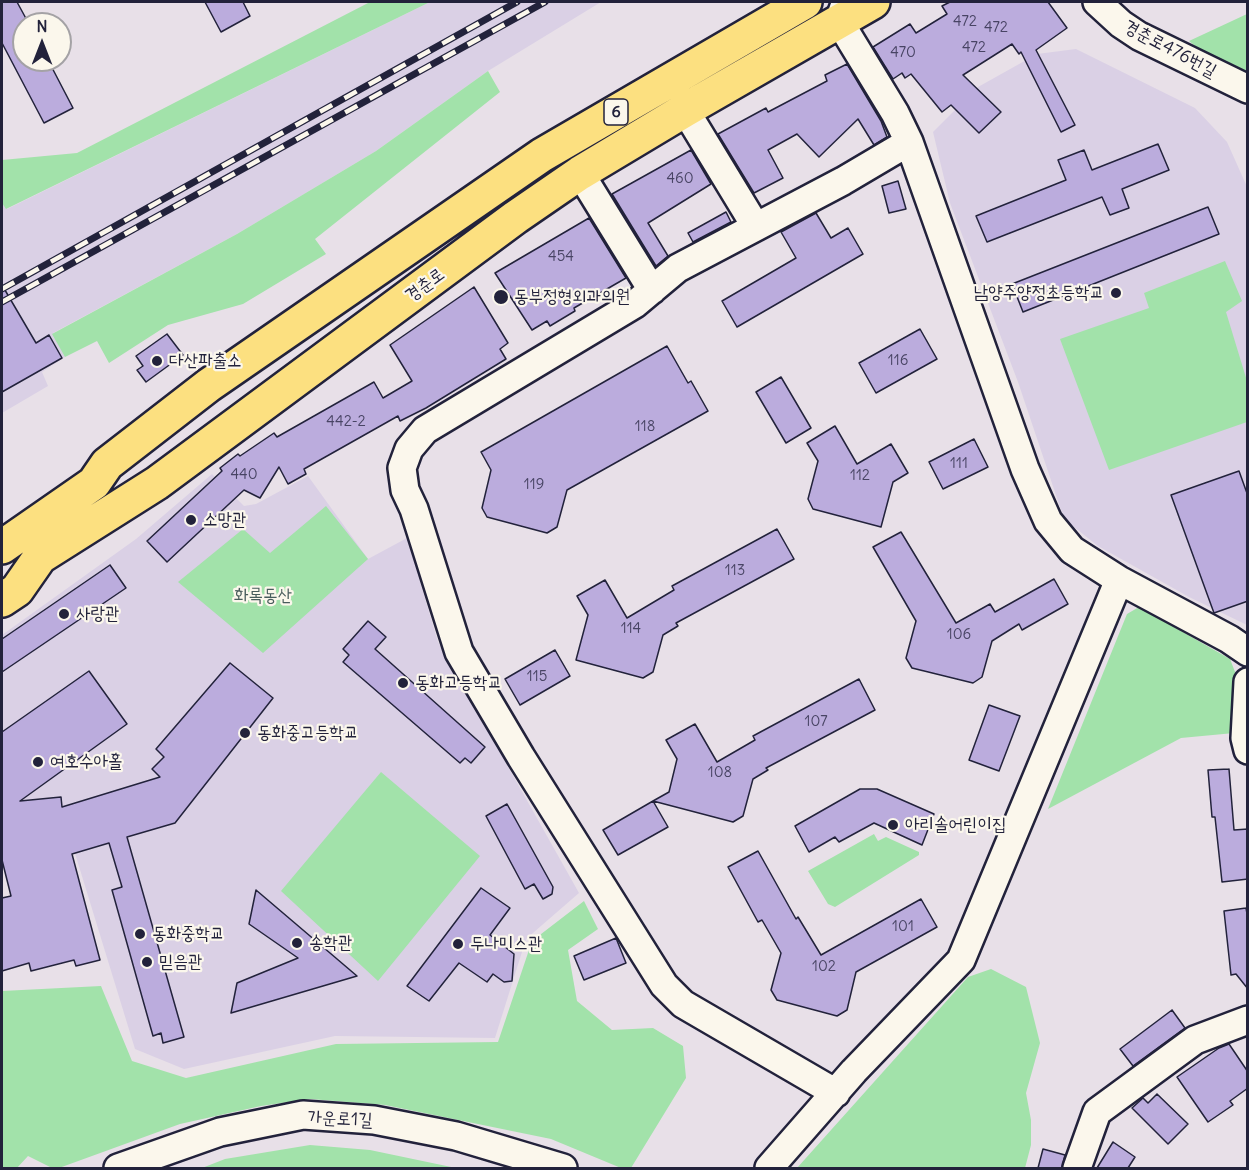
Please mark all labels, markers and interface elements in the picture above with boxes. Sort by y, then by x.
north arrow [12,12,72,72]
house number: 472 [953,13,977,31]
text: N [36,16,48,36]
street label: 경춘로476번길 [1120,16,1220,82]
house number: 472 [984,19,1008,37]
house number: 472 [962,39,986,57]
house number: 470 [890,44,916,62]
road number: 6 [604,99,628,125]
house number: 460 [666,170,694,188]
house number: 454 [548,248,574,266]
street label: 경춘로 [401,263,449,307]
place label: 남양주양정초등학교 [974,282,1104,304]
place label: 동부정형외과의원 [514,286,630,308]
marker: 남양주양정초등학교 [1109,286,1123,300]
marker: 동부정형외과의원 [492,288,510,306]
place label: 다산파출소 [169,350,241,372]
house number: 116 [888,352,908,370]
marker: 다산파출소 [150,354,164,368]
house number: 442-2 [326,413,366,431]
house number: 118 [635,418,655,436]
house number: 111 [950,455,968,473]
house number: 440 [230,466,258,484]
house number: 112 [850,467,870,485]
house number: 119 [524,476,544,494]
place label: 소망관 [203,509,246,531]
marker: 소망관 [184,513,198,527]
house number: 113 [725,562,745,580]
park label: 화록동산 [234,585,292,607]
place label: 사랑관 [76,603,119,625]
marker: 사랑관 [57,607,71,621]
house number: 114 [621,620,641,638]
house number: 106 [947,626,971,644]
house number: 115 [527,668,547,686]
place label: 동화고등학교 [415,672,502,694]
marker: 동화고등학교 [396,676,410,690]
house number: 107 [805,713,827,731]
place label: 동화중고등학교 [257,722,358,744]
marker: 동화중고등학교 [238,726,252,740]
place label: 여호수아홀 [50,751,122,773]
marker: 여호수아홀 [31,755,45,769]
house number: 108 [708,764,732,782]
place label: 아리솔어린이집 [905,814,1006,836]
marker: 아리솔어린이집 [886,818,900,832]
house number: 101 [892,918,914,936]
place label: 동화중학교 [152,923,224,945]
marker: 동화중학교 [133,927,147,941]
place label: 송학관 [309,932,352,954]
place label: 두나미스관 [470,933,542,955]
marker: 송학관 [290,936,304,950]
marker: 두나미스관 [451,937,465,951]
place label: 믿음관 [159,951,202,973]
marker: 믿음관 [140,955,154,969]
house number: 102 [812,958,836,976]
street label: 가운로1길 [307,1107,373,1131]

